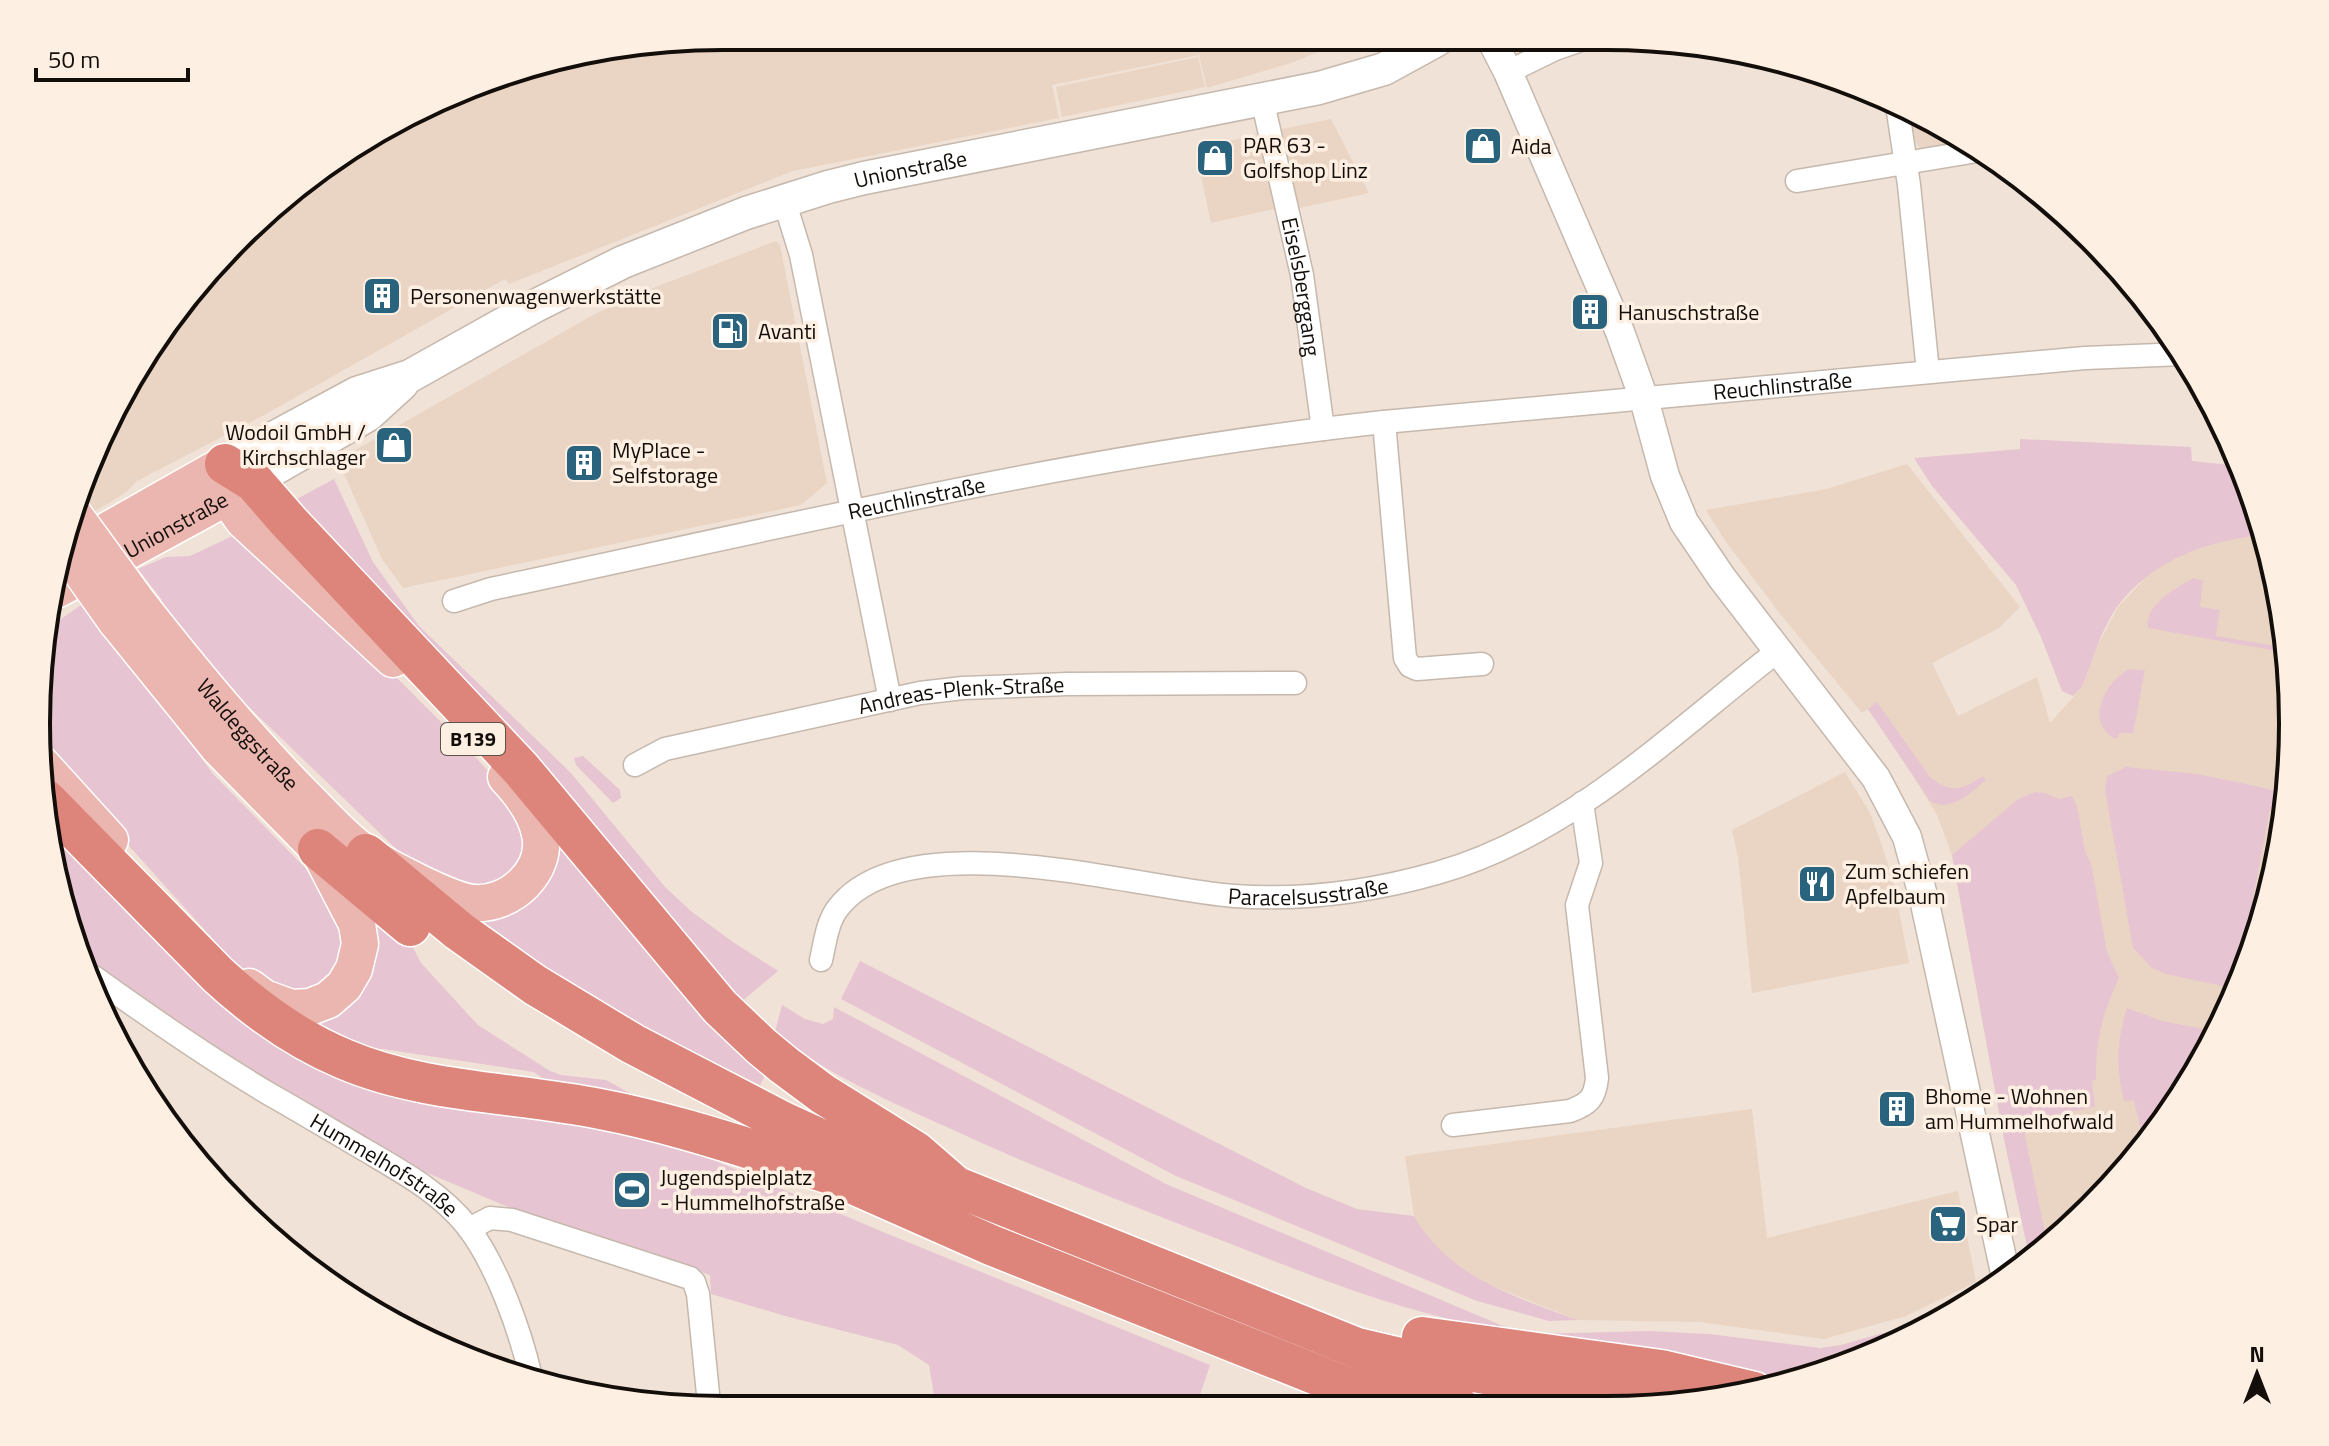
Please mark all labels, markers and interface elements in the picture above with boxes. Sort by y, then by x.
scale bar [36,32,188,82]
text: 50 m [48,41,100,77]
shop icon: Aida [1462,125,1504,167]
place label: PAR 63 - Golfshop Linz [1243,128,1368,187]
place label: Aida [1511,129,1552,163]
shop icon: PAR 63 - Golfshop Linz [1194,137,1236,179]
street label: Unionstraße [850,141,970,197]
street label: Eiselsberggang [1272,214,1330,358]
building icon: Personenwagenwerkstätte [361,275,403,317]
place label: Personenwagenwerkstätte [410,279,661,313]
building icon: Hanuschstraße [1569,291,1611,333]
place label: Hanuschstraße [1618,295,1759,329]
fuel station icon: Avanti [709,310,751,352]
place label: Avanti [758,314,816,348]
street label: Reuchlinstraße [1711,362,1854,409]
place label: Wodoil GmbH / Kirchschlager [225,415,366,474]
shop icon: Wodoil GmbH / Kirchschlager [373,424,415,466]
place label: MyPlace - Selfstorage [612,433,718,492]
building icon: MyPlace - Selfstorage [563,442,605,484]
street label: Reuchlinstraße [845,467,988,529]
street label: Unionstraße [117,483,234,567]
street label: Andreas-Plenk-Straße [855,667,1065,723]
street label: Waldeggstraße [188,671,307,799]
road number: B139 [441,723,505,755]
place label: Zum schiefen Apfelbaum [1845,854,1969,913]
restaurant icon: Zum schiefen Apfelbaum [1796,863,1838,905]
street label: Paracelsusstraße [1227,868,1391,914]
place label: Bhome - Wohnen am Hummelhofwald [1925,1079,2114,1138]
building icon: Bhome - Wohnen am Hummelhofwald [1876,1088,1918,1130]
street label: Hummelhofstraße [304,1104,467,1225]
place label: Jugendspielplatz - Hummelhofstraße [660,1160,845,1219]
sports icon: Jugendspielplatz - Hummelhofstraße [611,1169,653,1211]
supermarket icon: Spar [1927,1203,1969,1245]
place label: Spar [1976,1207,2019,1241]
north arrow [2217,1334,2297,1414]
text: N [2249,1337,2265,1371]

